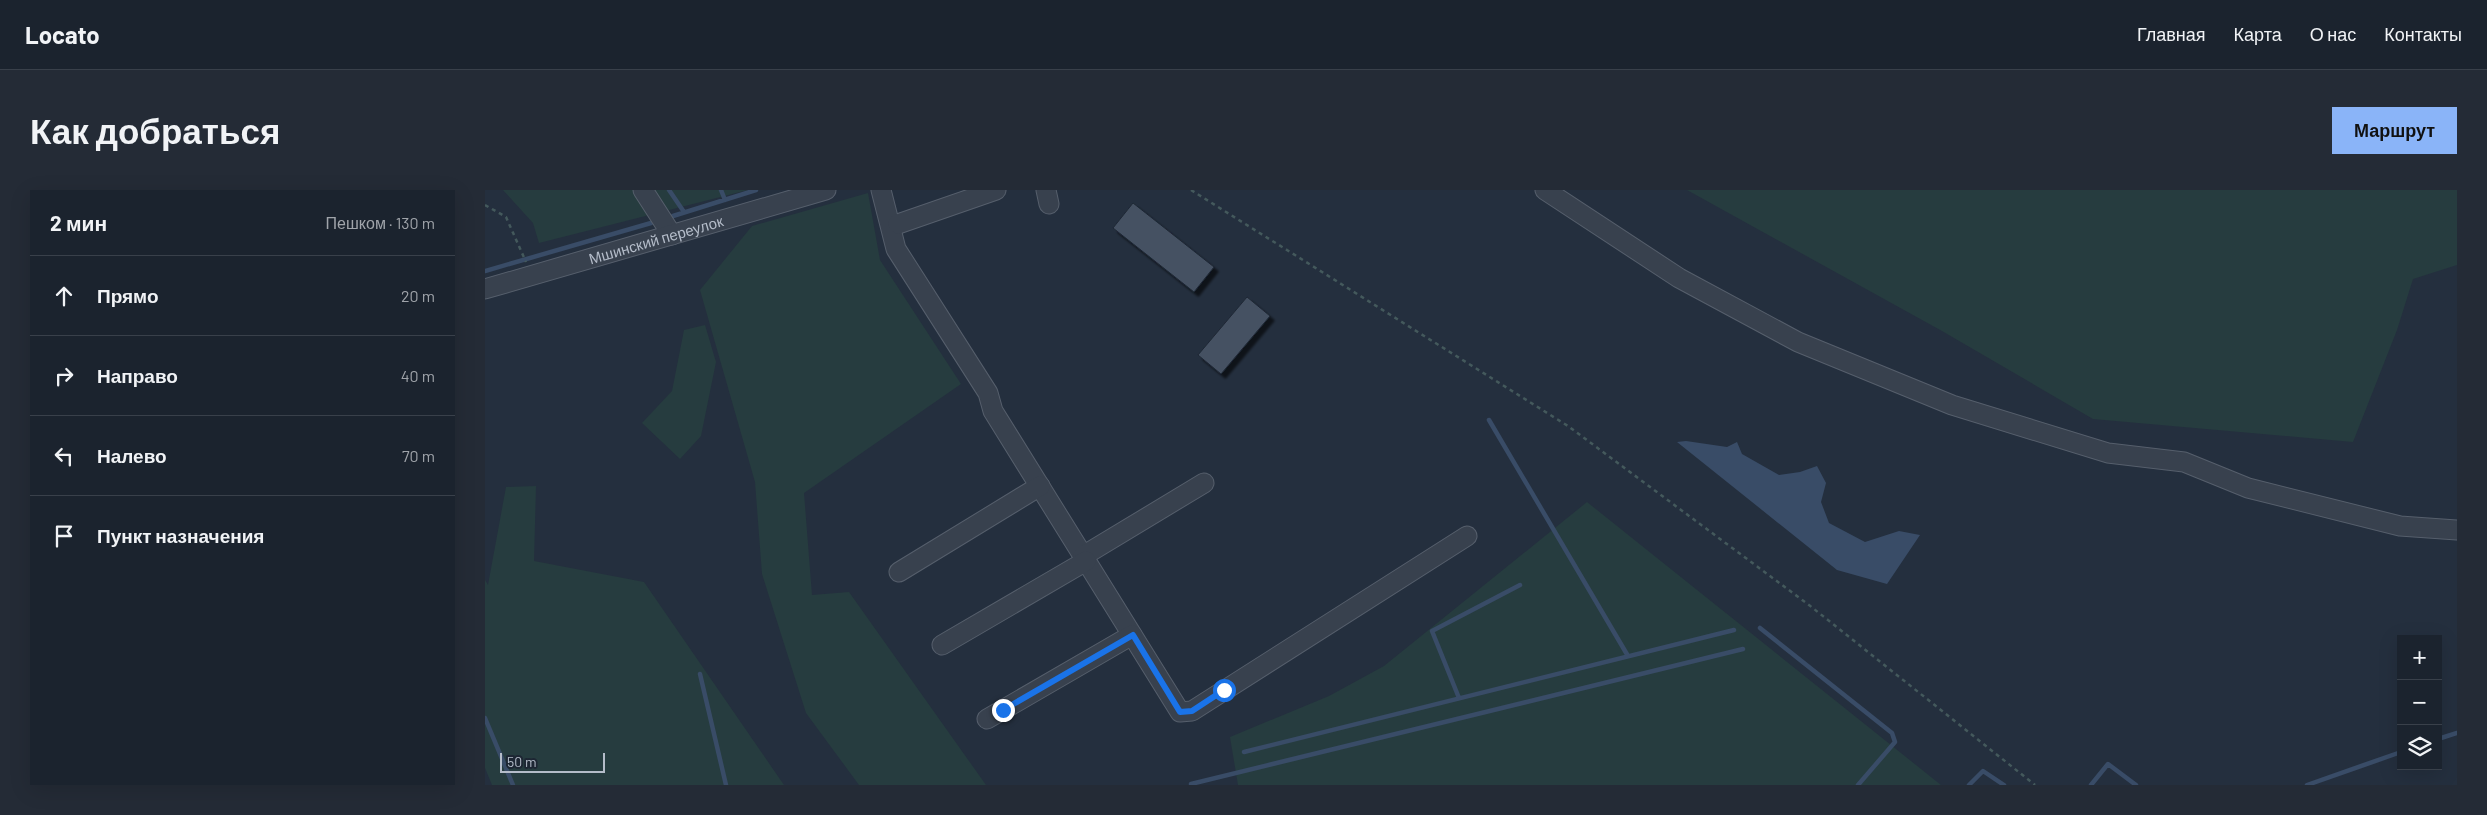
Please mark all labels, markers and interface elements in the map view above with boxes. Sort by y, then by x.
text: Locato [25,20,100,49]
text: Главная [2137,23,2206,45]
text: Карта [2234,23,2282,45]
text: О нас [2310,23,2356,45]
text: Контакты [2384,23,2462,45]
button: Маршрут [2332,107,2457,154]
text: Как добраться [30,109,280,151]
text: 2 мин [50,210,107,235]
street label: Мшинский переулок [587,211,726,267]
text: Пешком · 130 m [326,213,435,232]
icon: ahead [50,282,78,310]
text: Прямо [97,284,159,307]
text: 20 m [401,286,435,305]
icon: right [50,362,78,390]
text: Направо [97,364,178,387]
text: 40 m [401,366,435,385]
icon: left [50,442,78,470]
text: Налево [97,444,167,467]
text: 70 m [402,446,435,465]
icon: arrive [50,522,78,550]
text: Пункт назначения [97,524,264,547]
map controls [2397,635,2442,770]
button: + [2397,635,2442,680]
route start [1213,679,1236,702]
button: − [2397,680,2442,725]
route end [992,699,1015,722]
button: layers [2397,725,2442,770]
scale bar [500,750,605,773]
text: 50 m [507,753,536,770]

